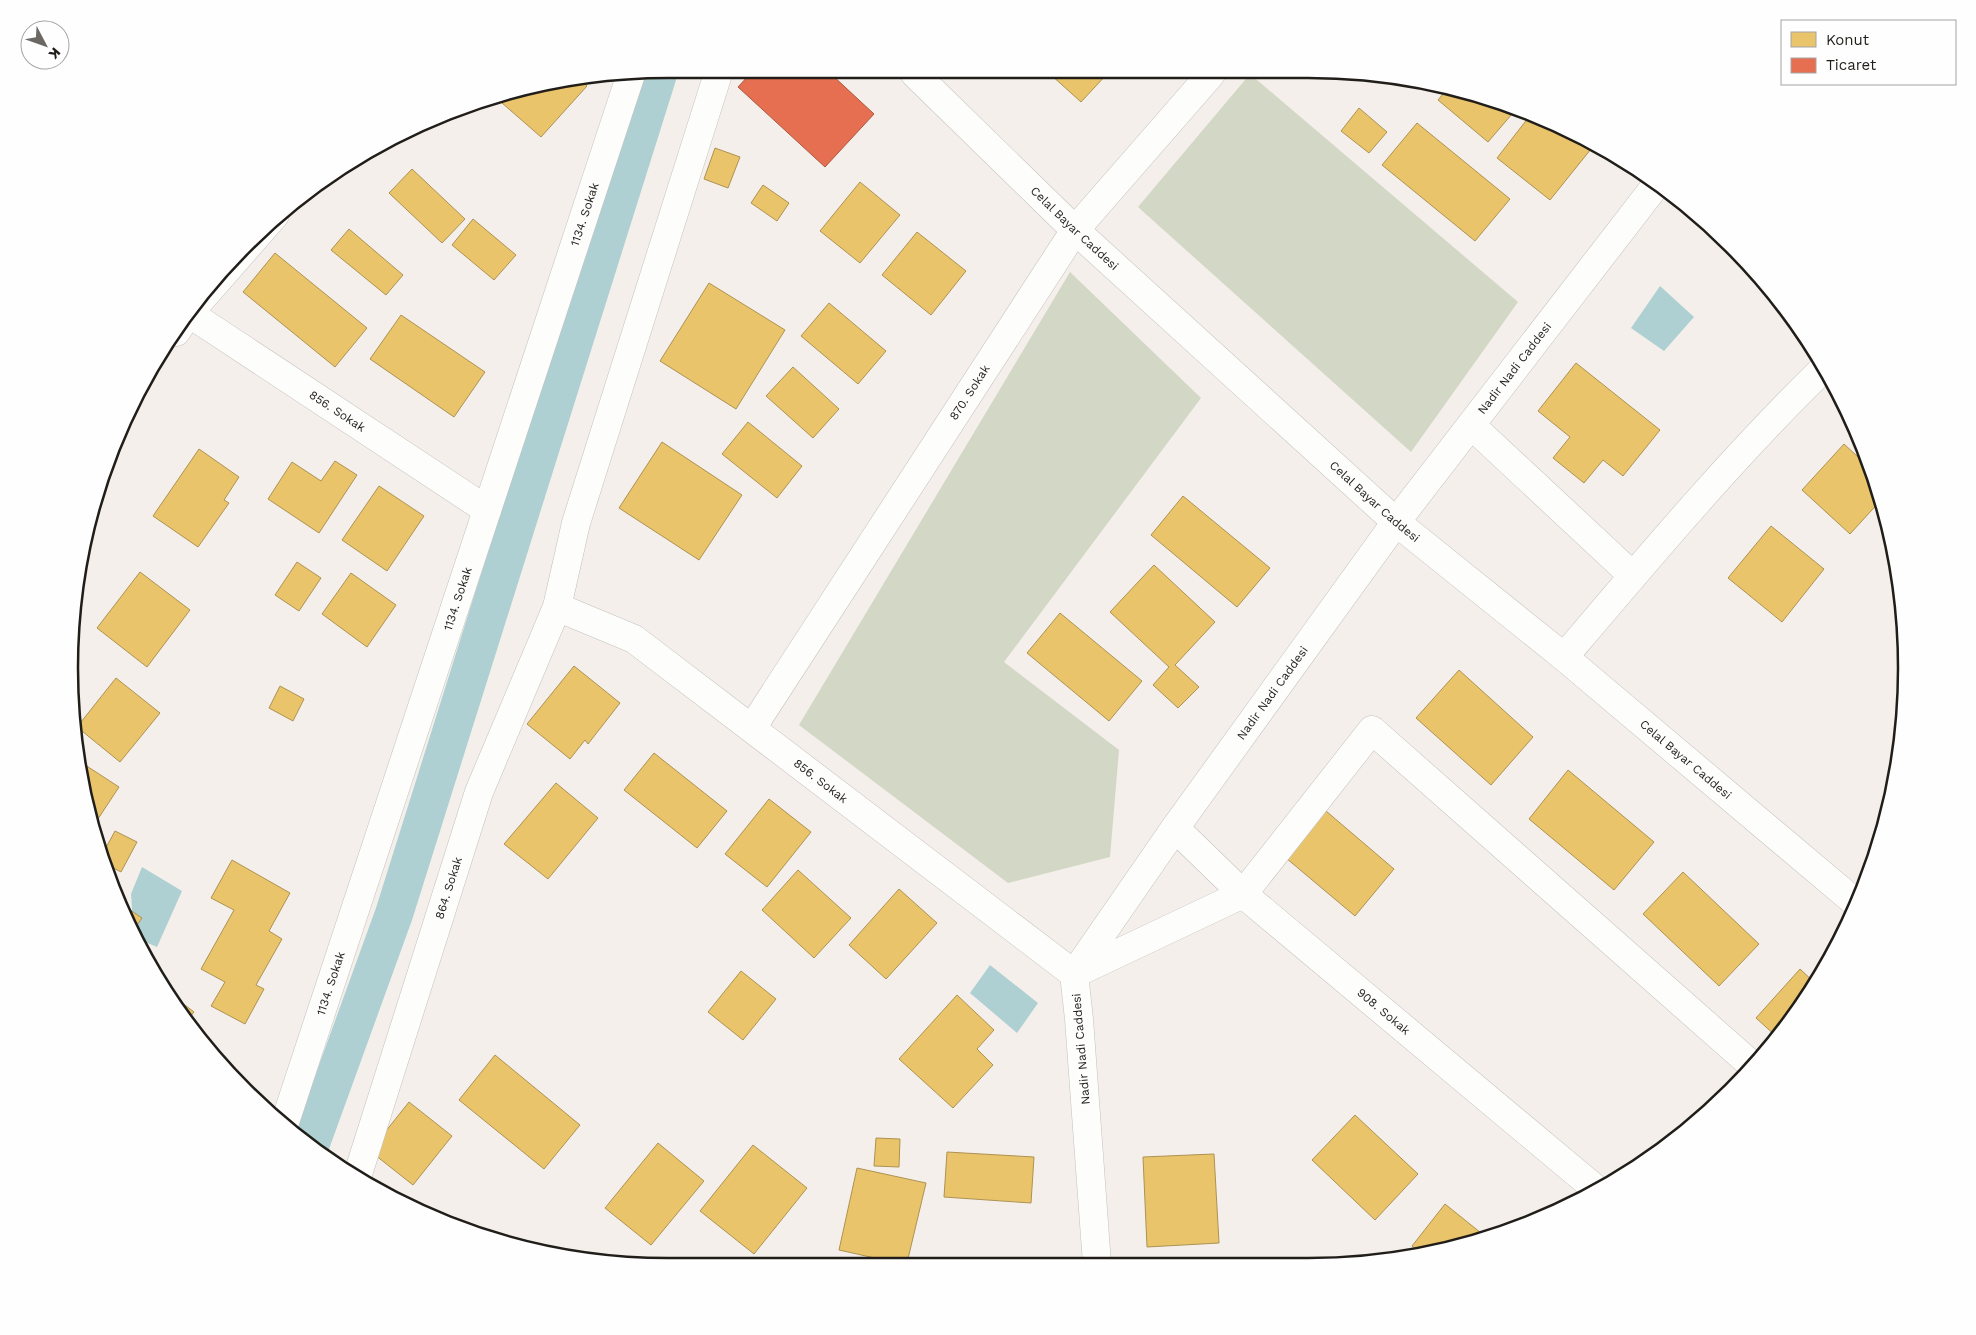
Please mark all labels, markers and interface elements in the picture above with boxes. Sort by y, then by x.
north arrow [20,20,70,70]
legend [1781,20,1956,85]
text: Konut [1826,31,1870,49]
text: K [45,45,64,63]
text: Ticaret [1826,56,1877,74]
street label: 1134. Sokak [568,181,602,248]
street label: Celal Bayar Caddesi [1028,184,1121,273]
street label: Nadir Nadi Caddesi [1475,320,1554,417]
street label: 870. Sokak [947,362,993,423]
street label: 856. Sokak [307,388,368,435]
street label: Celal Bayar Caddesi [1327,458,1422,545]
street label: 1134. Sokak [441,565,475,632]
street label: Nadir Nadi Caddesi [1234,644,1311,742]
street label: Celal Bayar Caddesi [1637,717,1734,802]
street label: 856. Sokak [791,756,851,806]
street label: 864. Sokak [432,855,465,921]
street label: 1134. Sokak [314,950,348,1017]
street label: 908. Sokak [1354,985,1413,1038]
street label: Nadir Nadi Caddesi [1069,993,1093,1105]

